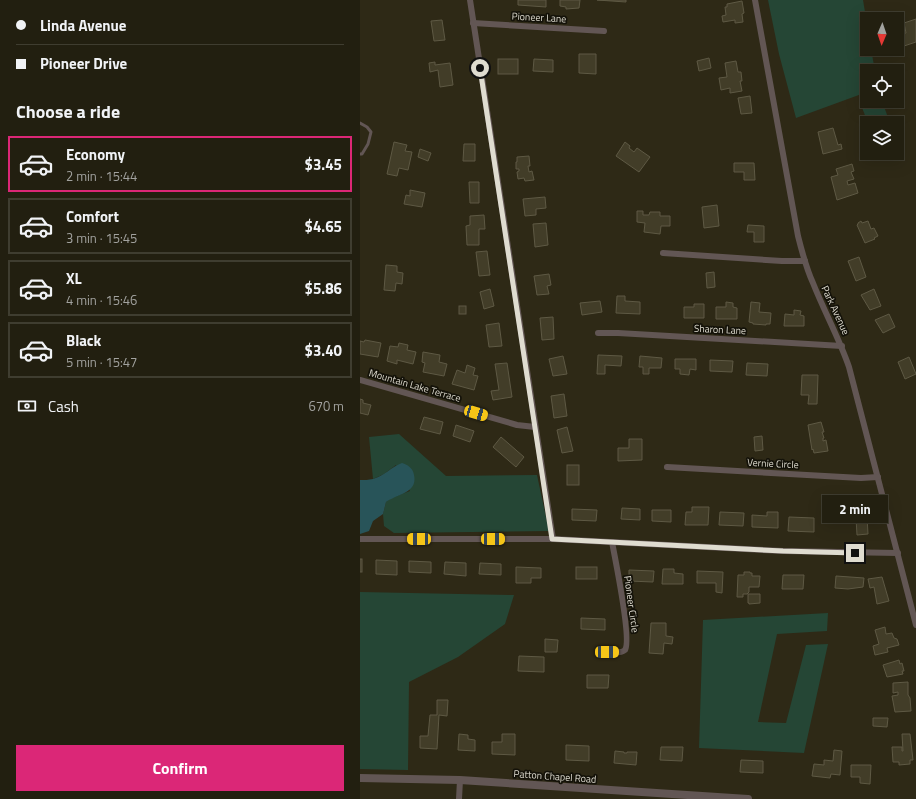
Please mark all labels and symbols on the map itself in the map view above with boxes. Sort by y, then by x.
street label: Pioneer Lane [511,9,567,26]
north arrow [860,12,904,56]
route start [471,59,489,77]
street label: Park Avenue [818,283,853,337]
street label: Sharon Lane [693,321,746,338]
street label: Mountain Lake Terrace [367,365,463,406]
car [463,404,489,422]
street label: Vernie Circle [747,455,799,472]
callout: 2 min [822,495,888,523]
car [407,533,431,545]
car [481,533,505,545]
route end [846,544,864,562]
street label: Pioneer Circle [620,575,643,633]
car [595,646,619,658]
street label: Patton Chapel Road [513,766,597,787]

